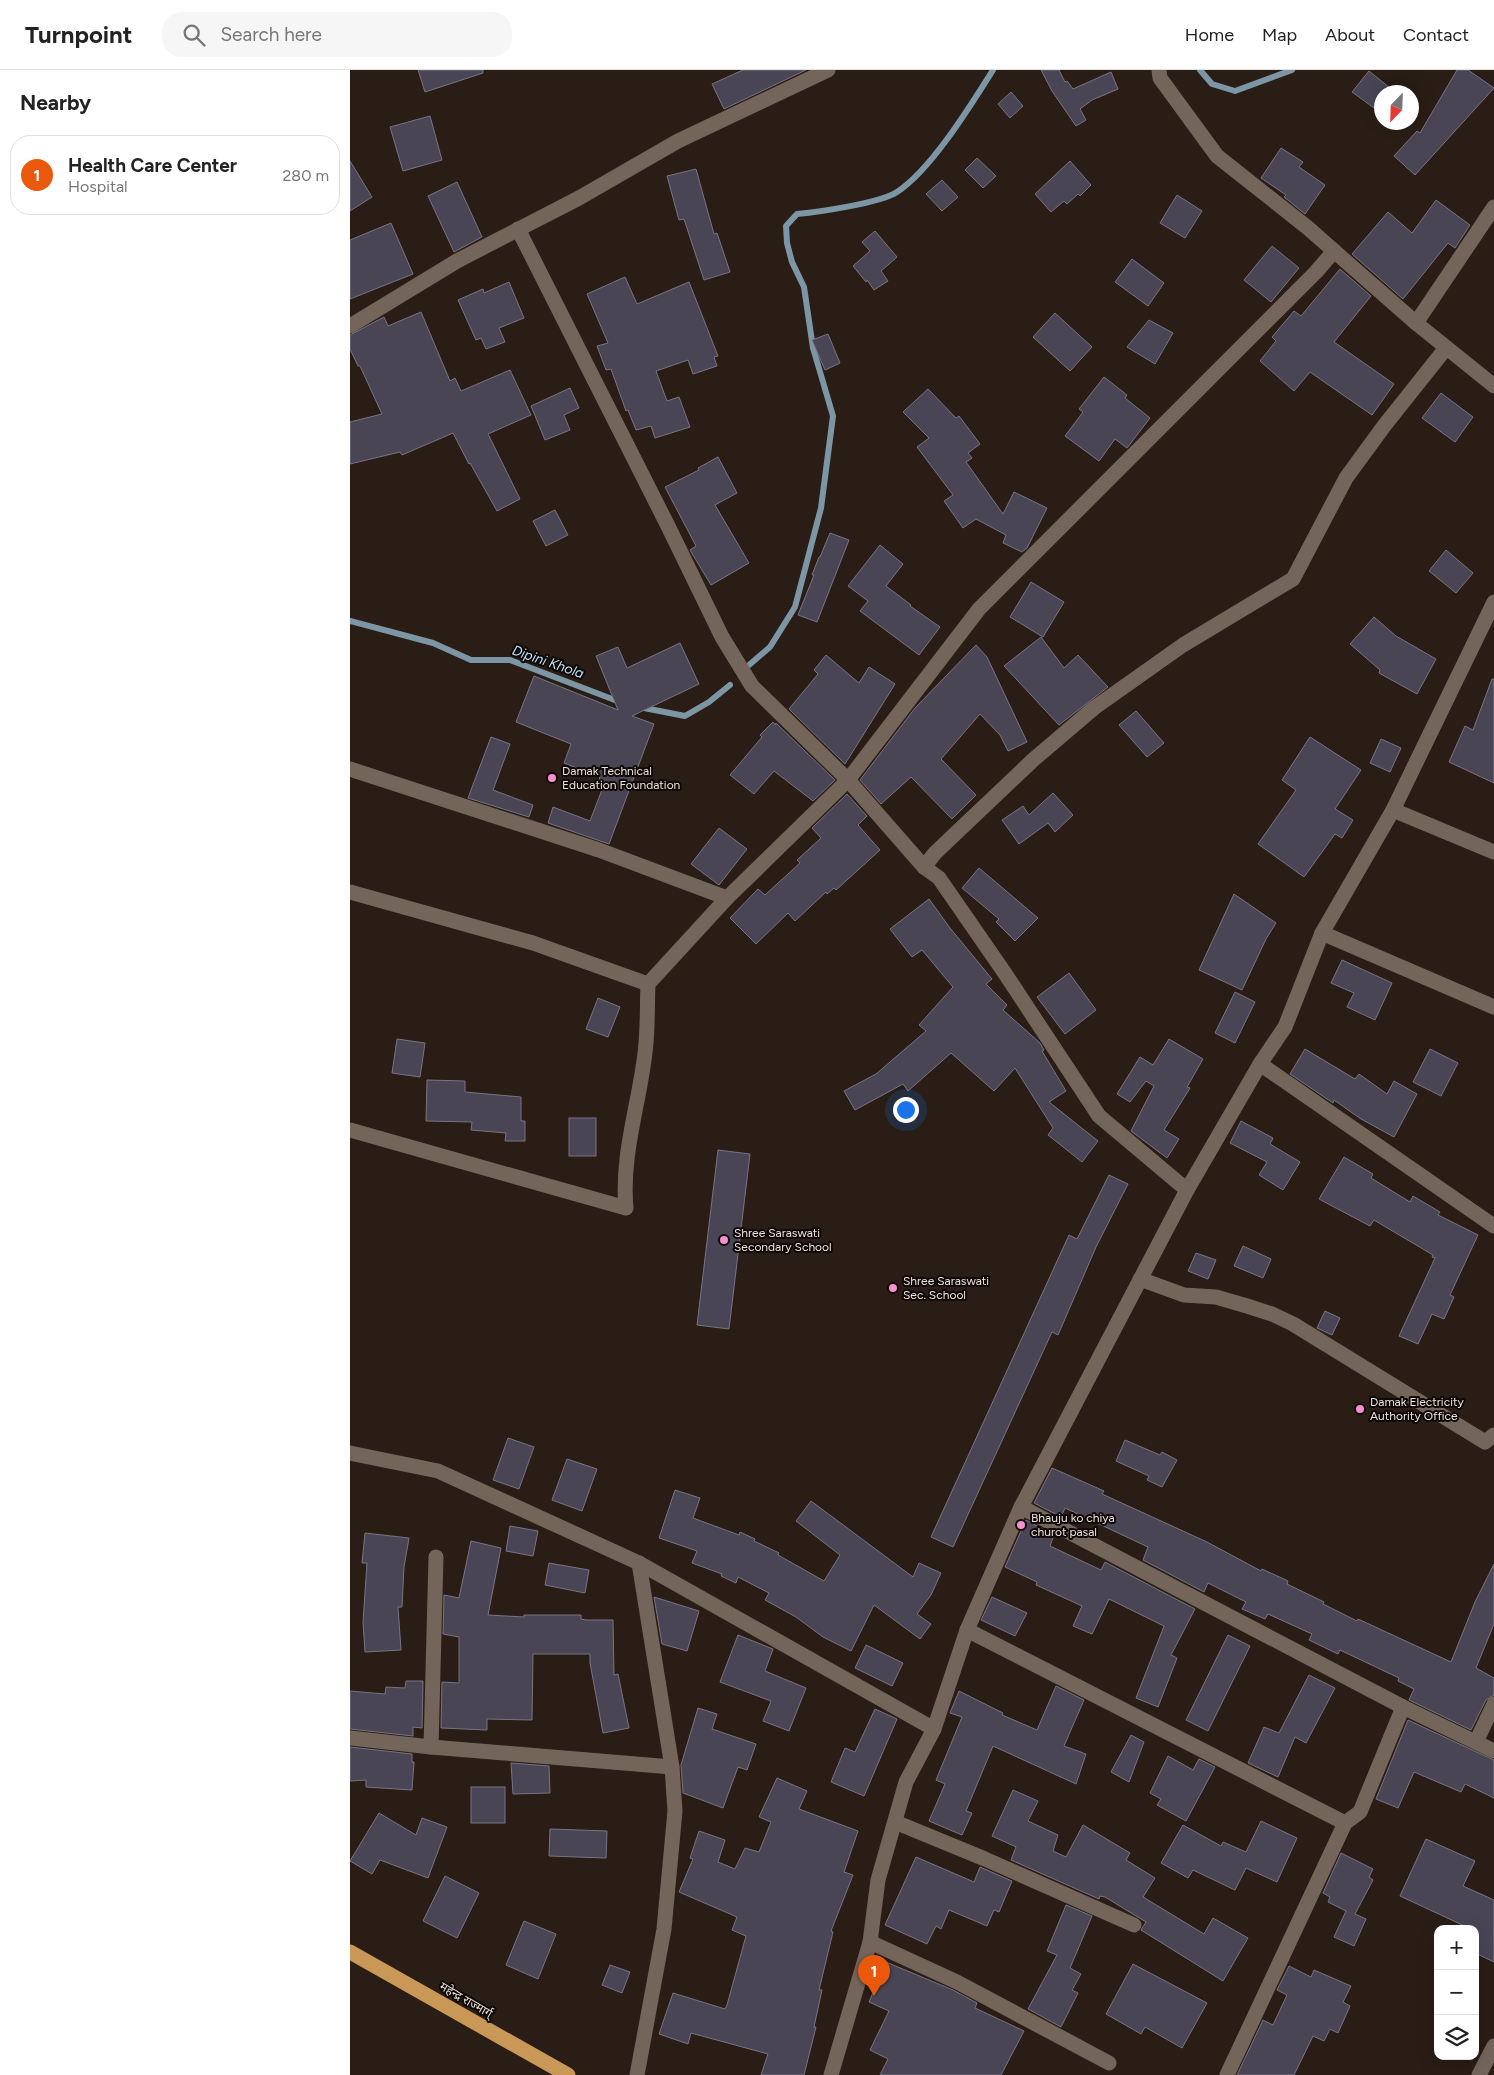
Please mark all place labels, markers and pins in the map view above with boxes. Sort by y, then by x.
place label: Damak Technical Education Foundation [562,764,681,792]
marker: Damak Technical Education Foundation [546,772,558,784]
place label: Shree Saraswati Secondary School [734,1226,832,1254]
marker: Shree Saraswati Secondary School [718,1234,730,1246]
place label: Shree Saraswati Sec. School [903,1274,989,1302]
marker: Shree Saraswati Sec. School [887,1282,899,1294]
place label: Damak Electricity Authority Office [1370,1395,1464,1423]
marker: Damak Electricity Authority Office [1354,1403,1366,1415]
place label: Bhauju ko chiya churot pasal [1031,1511,1115,1539]
marker: Bhauju ko chiya churot pasal [1015,1519,1027,1531]
pin: 1 [858,1955,890,1996]

